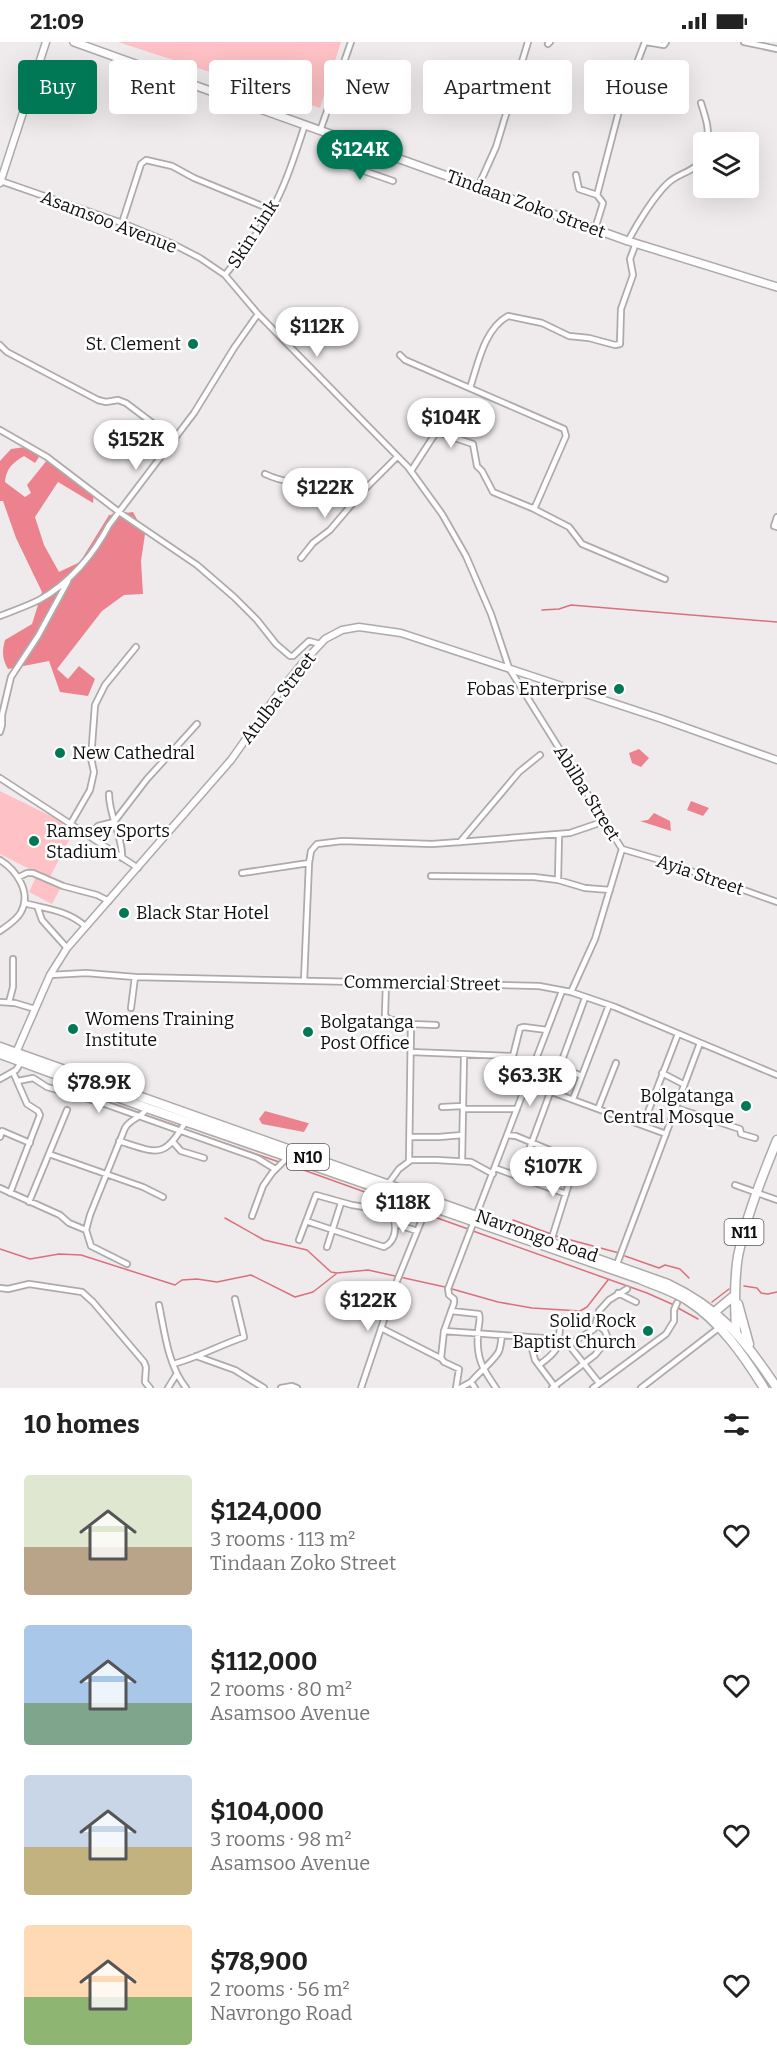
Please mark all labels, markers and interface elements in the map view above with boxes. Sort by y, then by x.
text: 21:09 [30,8,84,35]
chip: Buy [18,60,97,114]
chip: Rent [109,60,197,114]
chip: Filters [209,60,312,114]
chip: New [324,60,411,114]
chip: Apartment [423,60,572,114]
chip: House [584,60,689,114]
pin: $124K [318,130,402,181]
map controls [693,132,759,198]
button: layers [693,132,759,198]
text: $124K [331,137,389,161]
street label: Tindaan Zoko Street [443,165,609,243]
street label: Asamsoo Avenue [38,186,180,258]
street label: Skin Link [223,195,284,273]
pin: $112K [275,307,359,358]
text: $112K [290,314,344,338]
place label: St. Clement [85,333,181,355]
marker: St. Clement [186,337,200,351]
pin: $104K [409,398,493,449]
text: $104K [421,405,481,429]
pin: $152K [94,420,178,471]
text: $152K [108,427,164,451]
pin: $122K [283,468,367,519]
text: $122K [296,475,354,499]
street label: Atulba Street [236,648,321,748]
place label: Fobas Enterprise [466,678,607,700]
marker: Fobas Enterprise [612,682,626,696]
street label: Abilba Street [549,741,625,845]
place label: New Cathedral [72,742,195,764]
marker: New Cathedral [53,746,67,760]
place label: Ramsey Sports Stadium [46,820,170,863]
marker: Ramsey Sports Stadium [27,834,41,848]
street label: Ayia Street [654,850,747,900]
place label: Black Star Hotel [136,902,269,924]
marker: Black Star Hotel [117,906,131,920]
street label: Commercial Street [343,971,501,995]
place label: Womens Training Institute [85,1008,234,1051]
place label: Bolgatanga Post Office [320,1011,414,1054]
marker: Womens Training Institute [66,1022,80,1036]
marker: Bolgatanga Post Office [301,1025,315,1039]
pin: $63.3K [481,1056,579,1107]
pin: $78.9K [50,1063,148,1114]
text: $63.3K [498,1063,562,1087]
text: $78.9K [67,1070,131,1094]
place label: Bolgatanga Central Mosque [603,1085,734,1128]
marker: Bolgatanga Central Mosque [739,1099,753,1113]
road number: N10 [287,1144,329,1170]
pin: $107K [511,1147,595,1198]
text: $107K [524,1154,582,1178]
pin: $118K [361,1183,445,1234]
text: $118K [375,1190,431,1214]
street label: Navrongo Road [473,1205,601,1267]
road number: N11 [724,1219,764,1245]
pin: $122K [326,1281,410,1332]
text: $122K [339,1288,397,1312]
place label: Solid Rock Baptist Church [513,1310,637,1353]
marker: Solid Rock Baptist Church [641,1324,655,1338]
icon: filters [720,1408,753,1441]
text: 10 homes [24,1409,140,1440]
text: $124,000 [210,1496,322,1527]
icon: home [72,1499,144,1571]
icon: heart [720,1519,753,1552]
text: 3 rooms · 113 m² [210,1527,355,1551]
text: Tindaan Zoko Street [210,1551,396,1575]
text: $112,000 [210,1646,318,1677]
icon: home [72,1649,144,1721]
icon: heart [720,1669,753,1702]
text: 2 rooms · 80 m² [210,1677,352,1701]
text: Asamsoo Avenue [210,1701,370,1725]
text: $104,000 [210,1796,324,1827]
icon: home [72,1799,144,1871]
icon: heart [720,1819,753,1852]
text: 3 rooms · 98 m² [210,1827,352,1851]
text: Asamsoo Avenue [210,1851,370,1875]
text: $78,900 [210,1946,308,1977]
icon: home [72,1949,144,2021]
icon: heart [720,1969,753,2002]
text: 2 rooms · 56 m² [210,1977,350,2001]
text: Navrongo Road [210,2001,352,2025]

